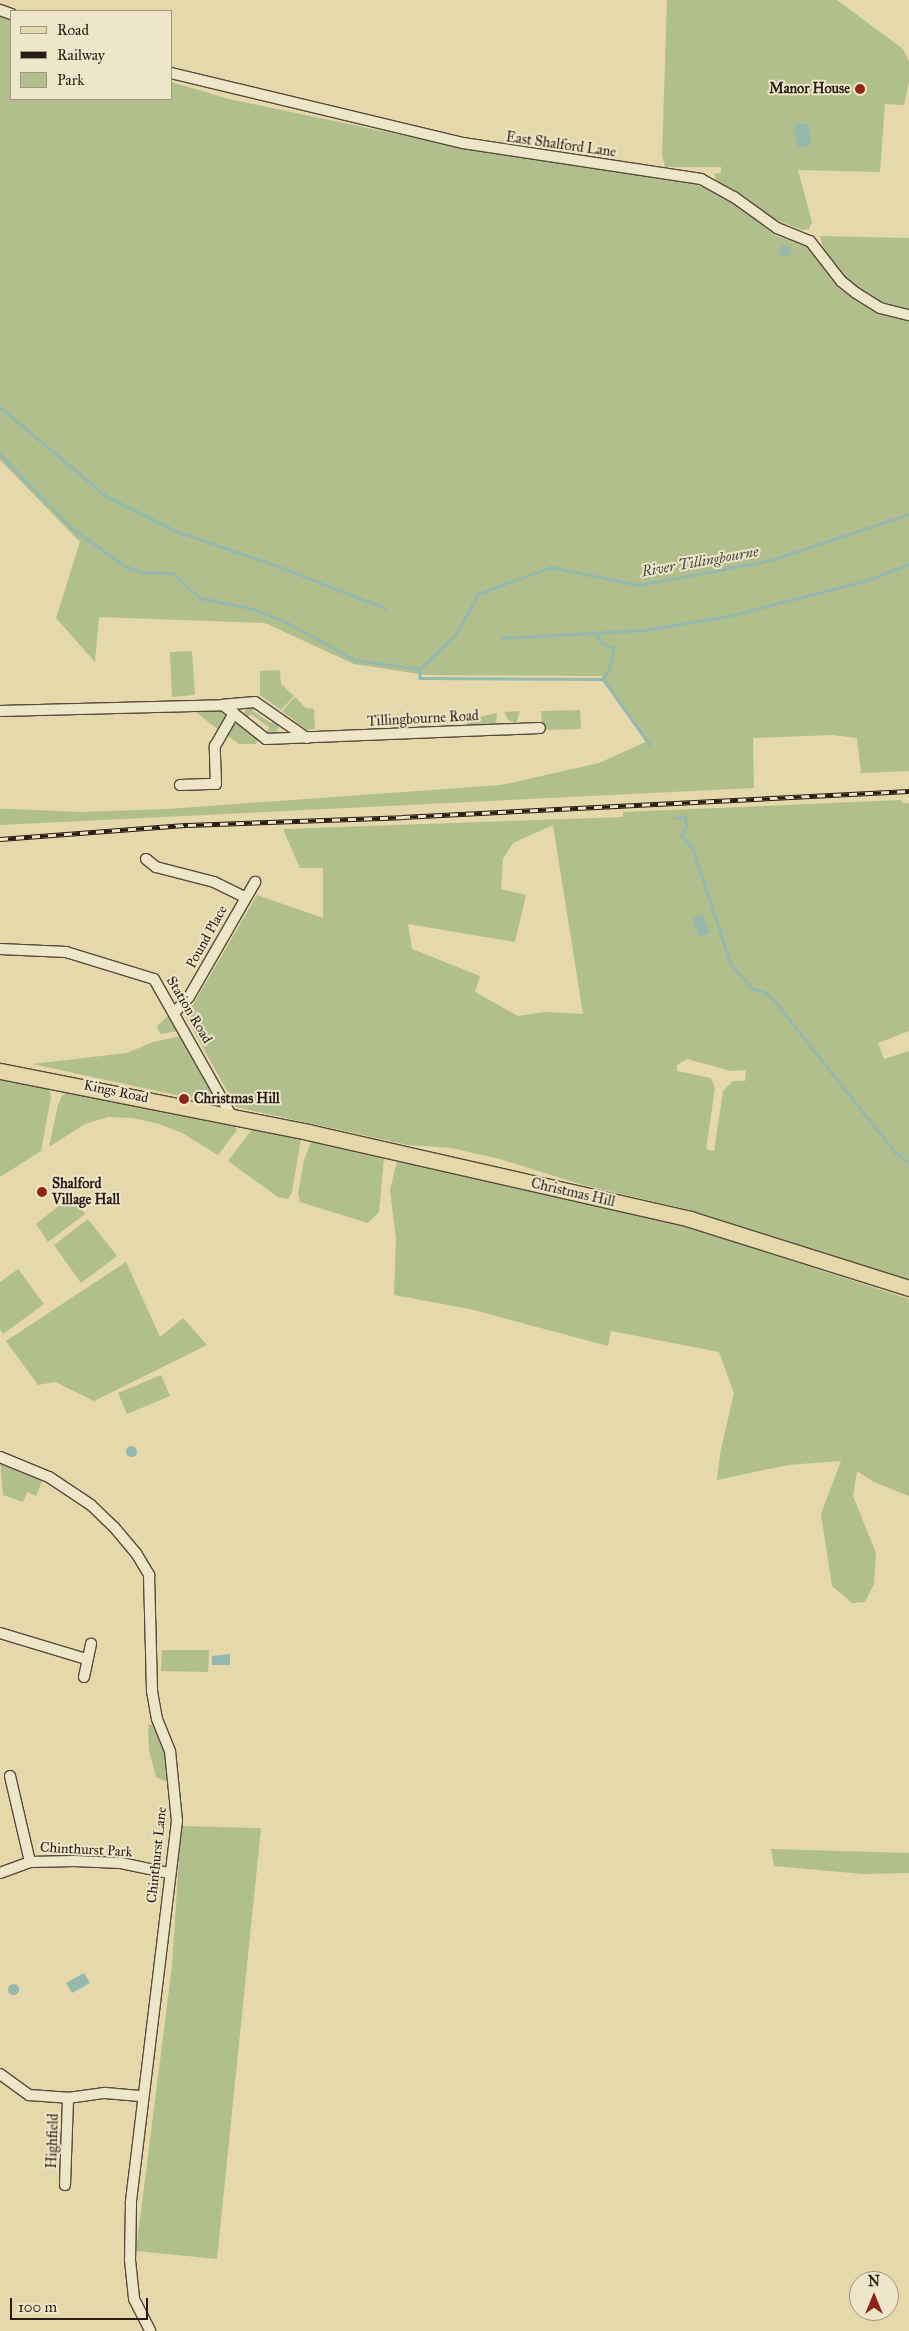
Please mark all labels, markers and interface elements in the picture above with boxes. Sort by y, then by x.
legend [10,10,172,100]
text: Road [57,21,89,39]
text: Railway [57,46,105,64]
text: Park [57,71,84,89]
place label: Manor House [769,81,850,97]
marker: Manor House [854,83,866,95]
street label: East Shalford Lane [505,129,617,161]
water label: River Tillingbourne [640,543,760,581]
street label: Tillingbourne Road [367,708,479,730]
street label: Pound Place [183,903,231,971]
street label: Station Road [162,973,216,1047]
street label: Kings Road [82,1077,150,1107]
place label: Christmas Hill [194,1091,280,1107]
marker: Christmas Hill [178,1093,190,1105]
street label: Christmas Hill [529,1175,617,1211]
place label: Shalford Village Hall [52,1176,120,1208]
marker: Shalford Village Hall [36,1186,48,1198]
street label: Chinthurst Lane [144,1806,170,1904]
street label: Chinthurst Park [39,1839,133,1861]
street label: Highfield [44,2113,62,2169]
north arrow [849,2271,899,2321]
text: N [868,2273,880,2290]
scale bar [12,2288,150,2320]
text: 100 m [18,2298,57,2316]

